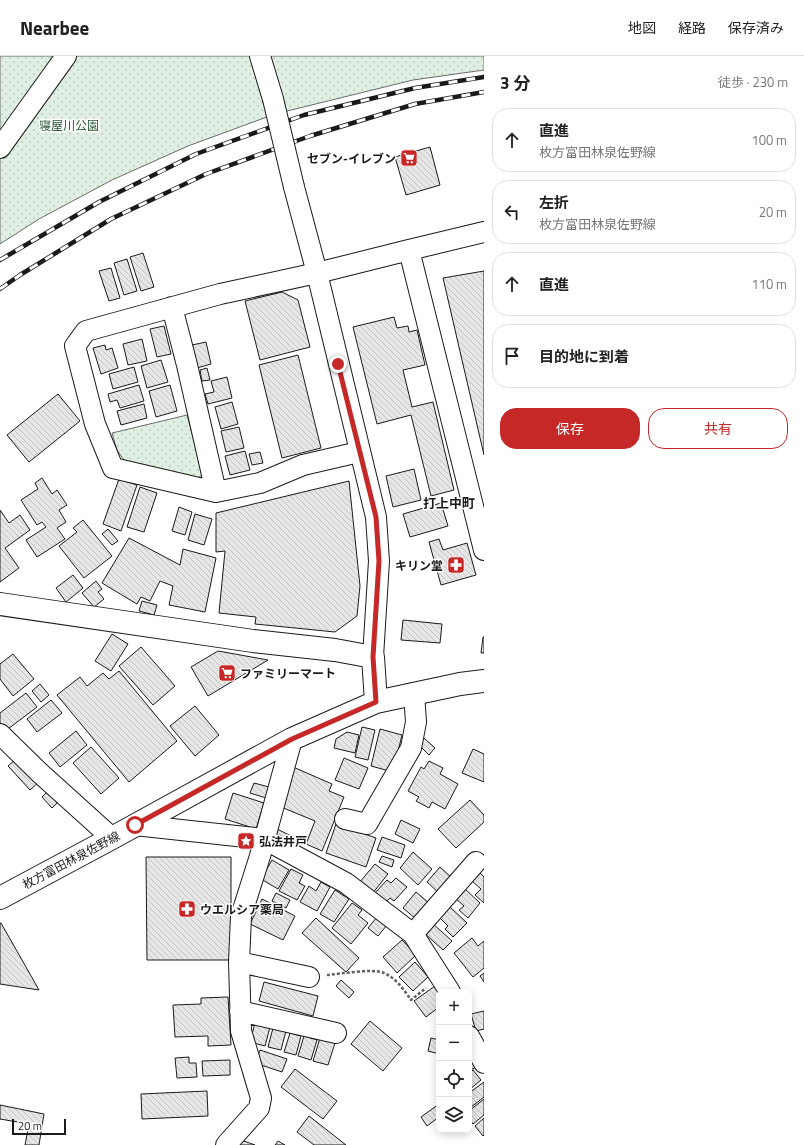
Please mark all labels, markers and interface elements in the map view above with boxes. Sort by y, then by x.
text: Nearbee [20,13,89,42]
text: 地図 [628,17,656,38]
text: 経路 [678,17,706,38]
text: 保存済み [728,17,784,38]
text: 3 分 [500,70,530,96]
text: 徒歩 · 230 m [718,72,788,92]
park label: 寝屋川公園 [39,116,99,135]
text: 直進 [539,119,569,142]
icon: ahead [501,129,523,151]
text: 100 m [751,130,787,150]
text: 枚方富田林泉佐野線 [539,142,656,162]
supermarket icon: セブン-イレブン [399,148,419,168]
place label: セブン-イレブン [307,149,396,168]
text: 左折 [539,191,569,214]
icon: left [501,201,523,223]
text: 20 m [759,202,787,222]
text: 枚方富田林泉佐野線 [539,214,656,234]
icon: ahead [501,273,523,295]
text: 直進 [539,273,569,296]
text: 110 m [751,274,787,294]
icon: arrive [501,345,523,367]
text: 目的地に到着 [539,345,629,368]
route end [329,355,347,373]
button: 保存 [500,408,640,449]
button: 共有 [648,408,788,449]
district label: 打上中町 [423,493,475,513]
pharmacy icon: キリン堂 [446,555,466,575]
place label: キリン堂 [395,556,443,575]
supermarket icon: ファミリーマート [217,663,237,683]
place label: ファミリーマート [240,664,336,683]
route start [126,816,144,834]
street label: 枚方富田林泉佐野線 [19,826,123,894]
place icon: 弘法井戸 [236,831,256,851]
place label: 弘法井戸 [259,832,307,851]
pharmacy icon: ウエルシア薬局 [177,899,197,919]
place label: ウエルシア薬局 [200,900,284,919]
map controls [436,989,472,1133]
button: + [436,989,472,1025]
button: − [436,1025,472,1061]
button: locate [436,1061,472,1097]
button: layers [436,1097,472,1133]
scale bar [12,1117,66,1136]
text: 20 m [18,1118,42,1134]

